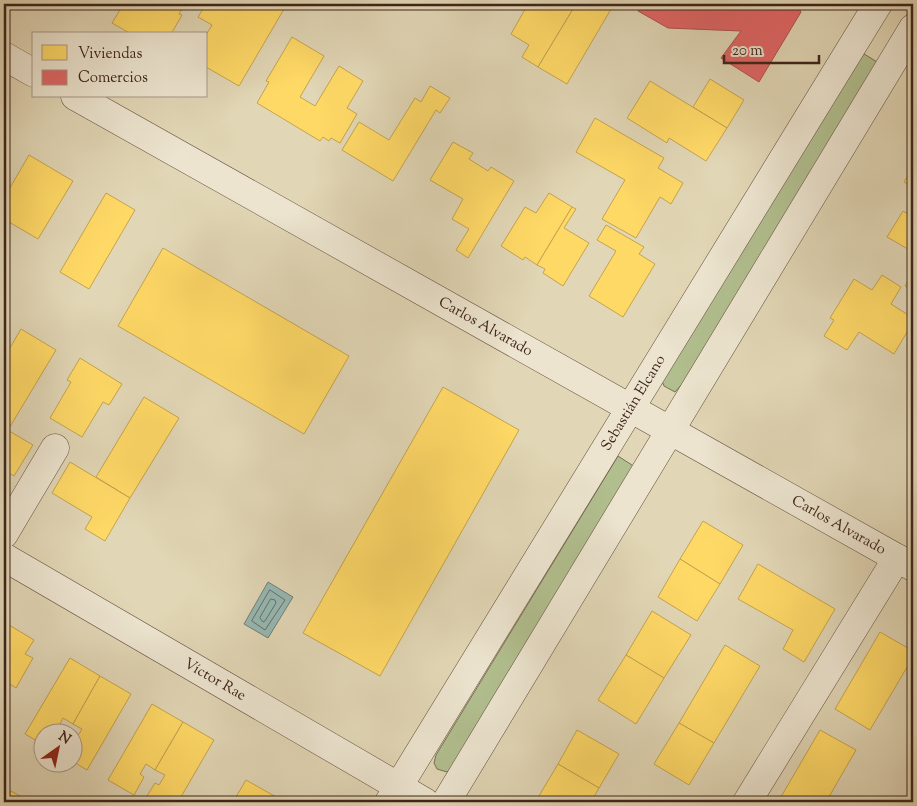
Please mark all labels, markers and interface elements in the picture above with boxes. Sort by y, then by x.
legend [32,32,208,98]
scale bar [724,32,820,64]
text: 20 m [732,41,763,62]
text: Viviendas [78,44,143,65]
text: Comercios [78,68,148,89]
street label: Carlos Alvarado [435,292,537,362]
street label: Sebastián Elcano [596,351,671,455]
street label: Carlos Alvarado [788,490,890,560]
street label: Víctor Rae [180,653,250,706]
north arrow [32,724,82,774]
text: N [54,727,74,750]

